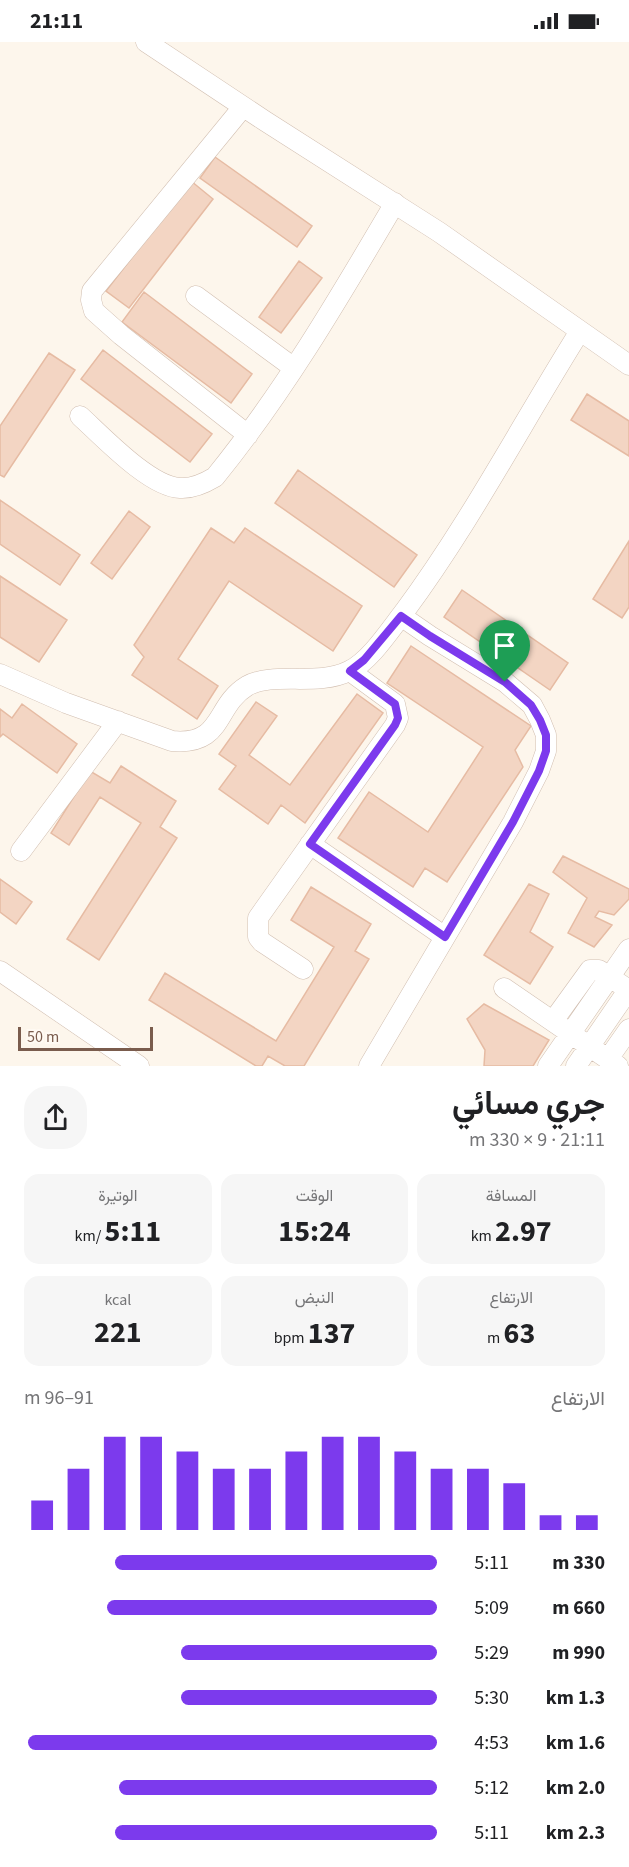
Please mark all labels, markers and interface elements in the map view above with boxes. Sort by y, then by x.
text: 21:11 [30,5,83,37]
pin [479,620,530,682]
icon: arrive [488,629,521,662]
scale bar [18,1024,153,1052]
text: 50 m [27,1026,59,1048]
text: جري مسائي [452,1080,605,1127]
button: share [24,1086,87,1149]
text: 21:11 · 9 × 330 m [469,1126,605,1154]
text: الوتيرة [98,1185,137,1207]
text: الوقت [296,1185,333,1207]
text: المسافة [486,1185,537,1207]
text: 5:11 [105,1210,161,1253]
text: 15:24 [278,1210,351,1253]
text: 2.97 [495,1210,552,1253]
text: /km [75,1225,105,1247]
text: km [471,1225,495,1247]
text: النبض [295,1287,334,1309]
text: الارتفاع [489,1287,533,1309]
text: kcal [104,1289,131,1311]
text: 221 [94,1311,142,1354]
text: 137 [308,1312,355,1355]
text: 63 [504,1312,535,1355]
text: bpm [274,1327,308,1349]
text: m [487,1327,504,1349]
text: 91–96 m [24,1384,94,1412]
text: الارتفاع [551,1385,605,1413]
text: 5:11 [474,1549,509,1577]
text: 330 m [552,1549,605,1577]
text: 5:09 [474,1594,509,1622]
text: 660 m [552,1594,605,1622]
text: 5:29 [474,1639,509,1667]
text: 990 m [552,1639,605,1667]
text: 5:30 [474,1684,509,1712]
text: 1.3 km [546,1684,605,1712]
text: 4:53 [474,1729,509,1757]
text: 1.6 km [546,1729,605,1757]
text: 5:12 [474,1774,509,1802]
text: 2.0 km [546,1774,605,1802]
text: 5:11 [474,1819,509,1847]
text: 2.3 km [546,1819,605,1847]

